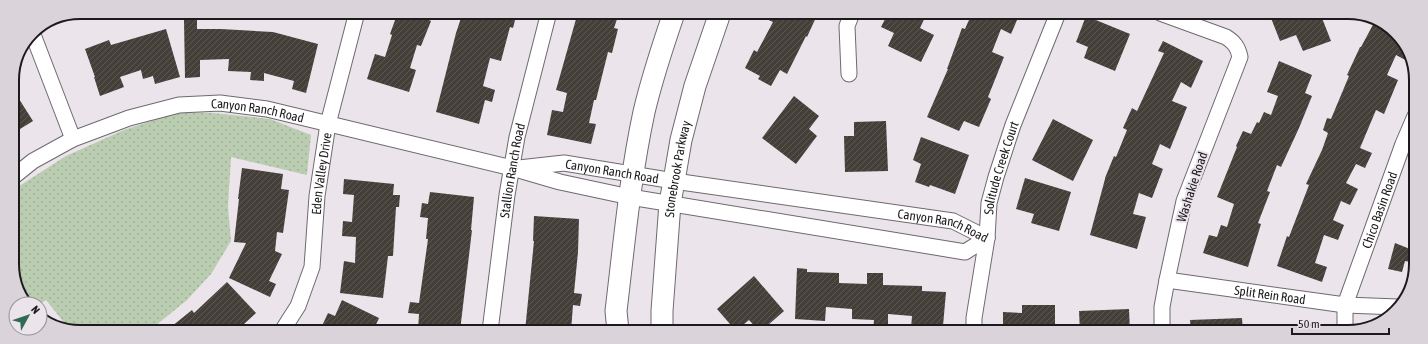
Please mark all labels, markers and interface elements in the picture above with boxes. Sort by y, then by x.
street label: Canyon Ranch Road [211,95,306,125]
street label: Stonebrook Parkway [661,118,693,218]
street label: Solitude Creek Court [981,119,1021,215]
street label: Stallion Ranch Road [497,121,528,219]
street label: Eden Valley Drive [308,131,334,215]
street label: Washakie Road [1174,150,1210,224]
street label: Canyon Ranch Road [564,156,660,186]
street label: Chico Basin Road [1359,170,1400,250]
street label: Canyon Ranch Road [897,206,991,245]
street label: Split Rein Road [1233,282,1307,307]
north arrow [8,296,48,336]
text: N [29,303,42,316]
scale bar [1292,310,1389,336]
text: 50 m [1298,317,1320,331]

